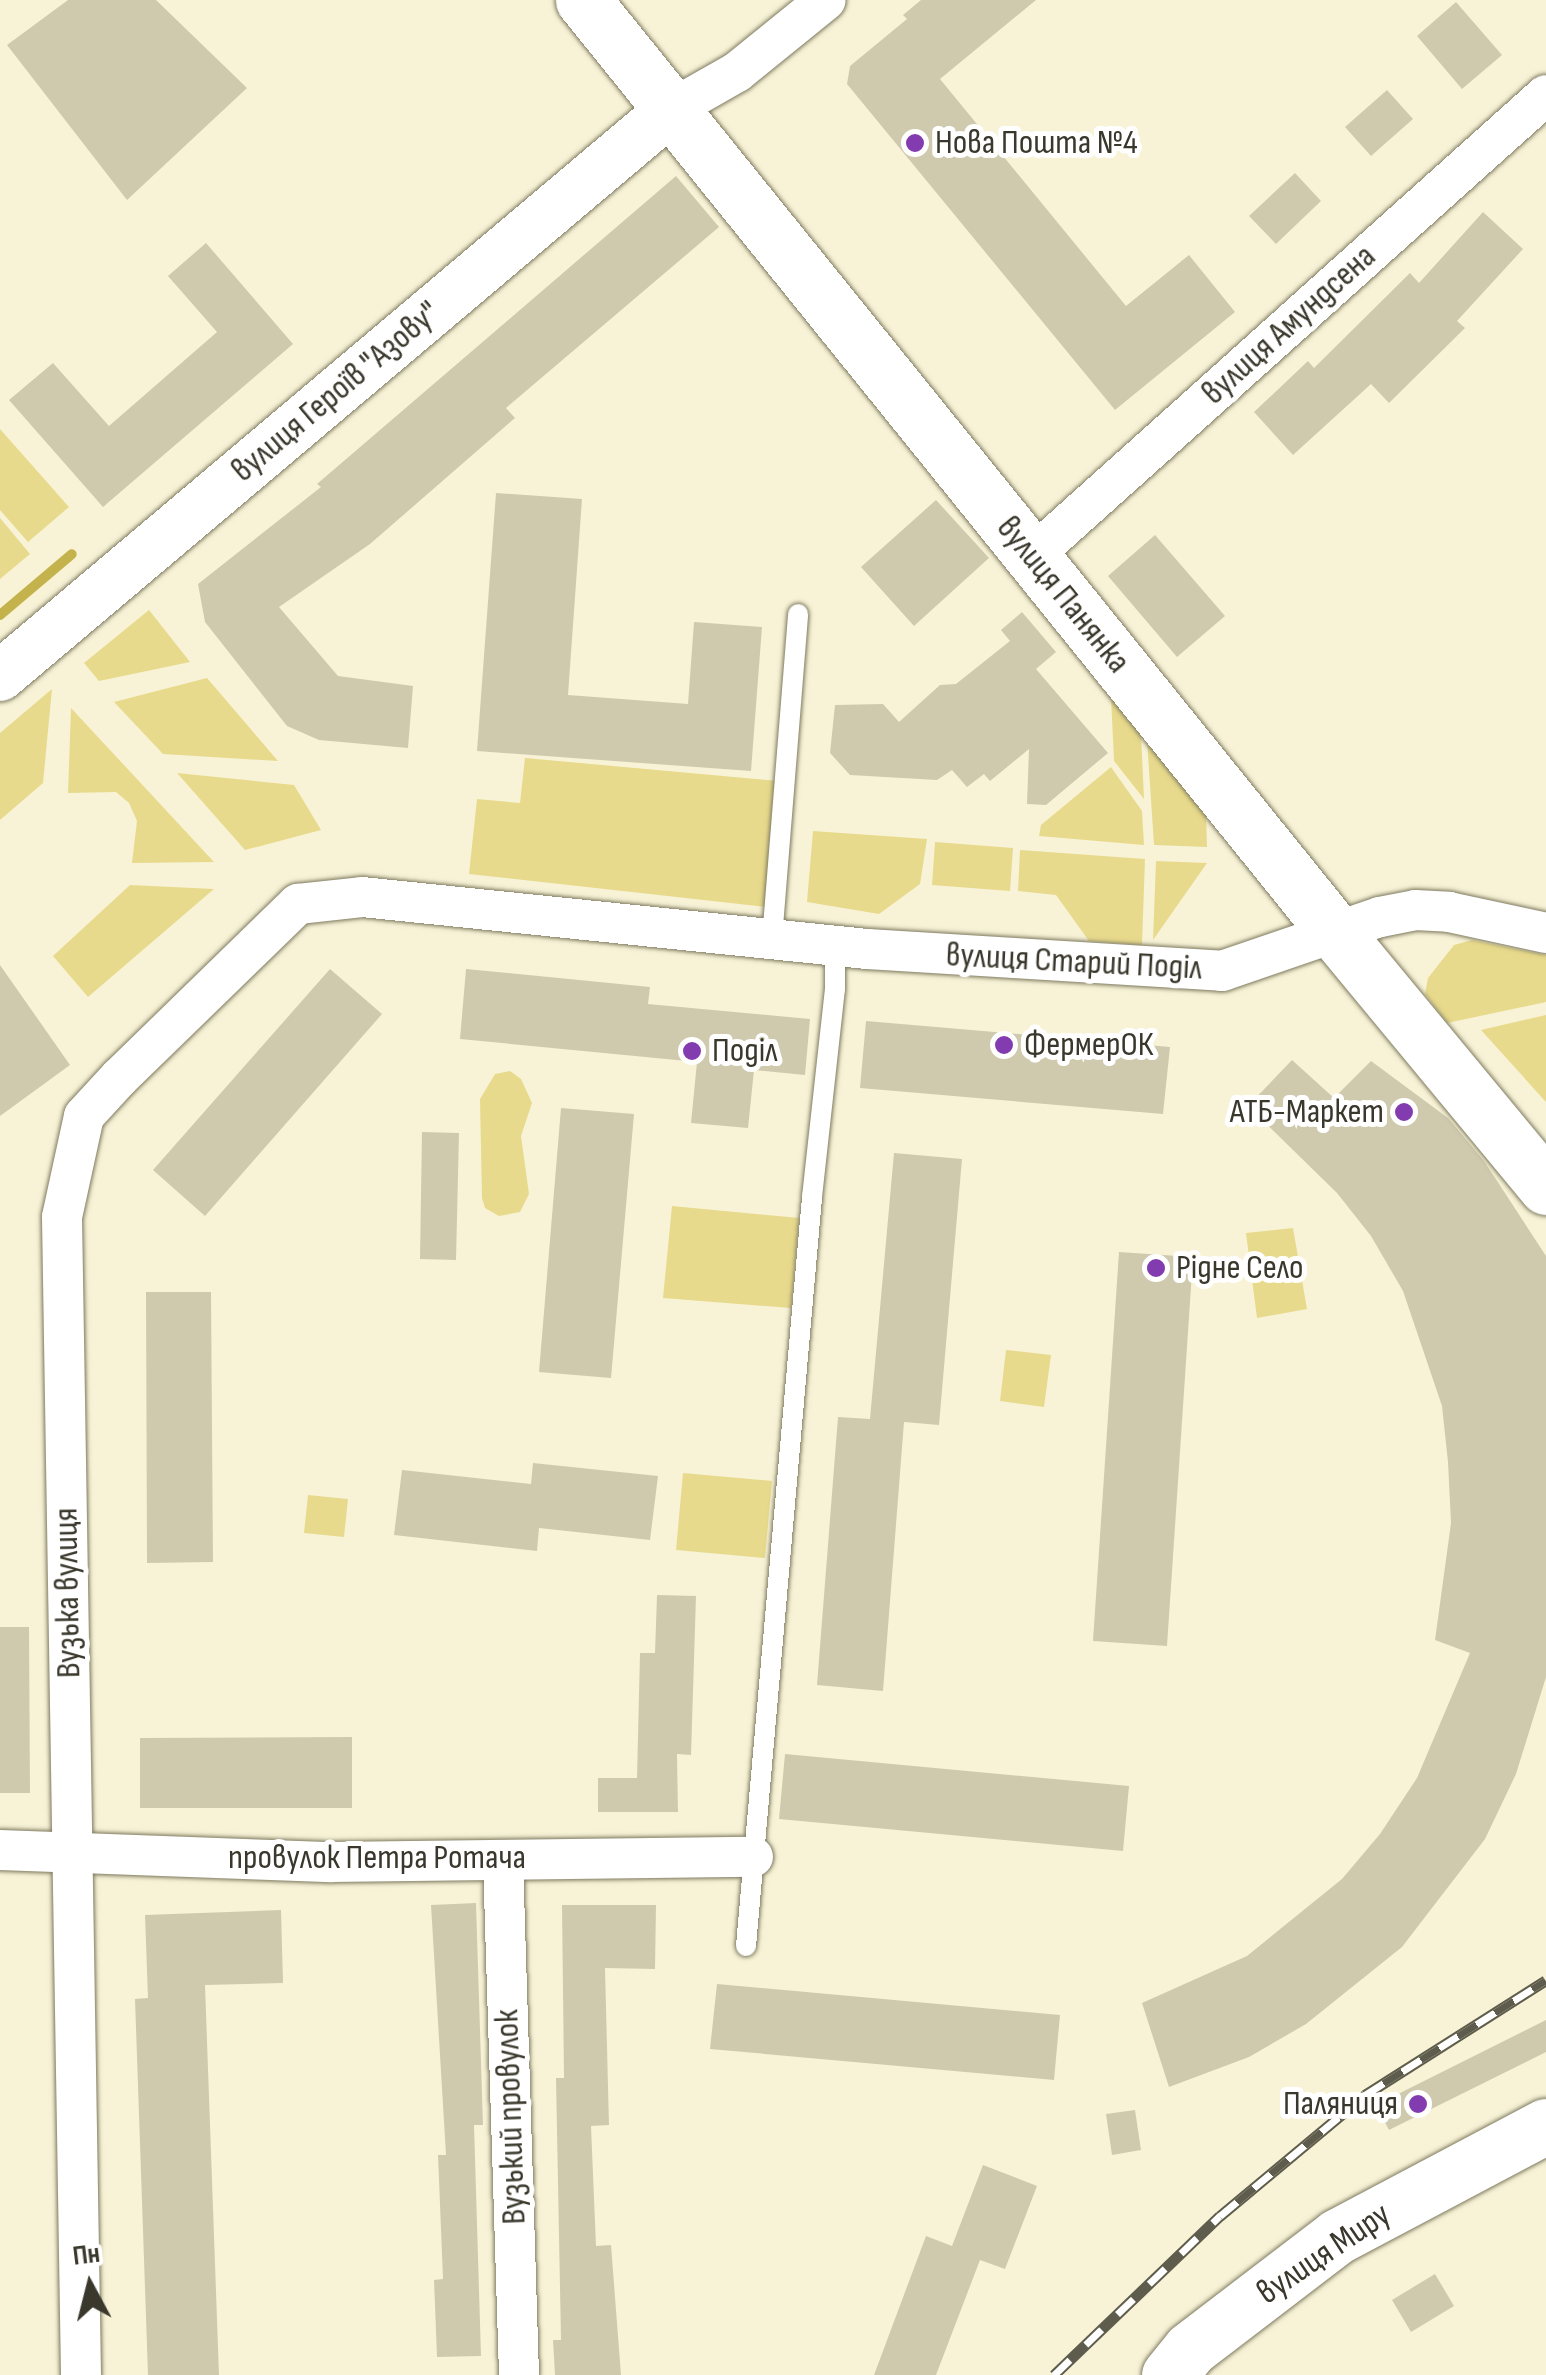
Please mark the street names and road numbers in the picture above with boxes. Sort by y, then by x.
street label: вулиця Амундсена [1193,236,1385,414]
street label: вулиця Героїв "Азову" [223,293,449,491]
street label: вулиця Панянка [987,508,1139,682]
street label: вулиця Старий Поділ [945,934,1203,990]
street label: Вузька вулиця [46,1507,90,1679]
street label: провулок Петра Ротача [228,1837,526,1879]
street label: Вузький провулок [486,2009,536,2225]
street label: вулиця Миру [1249,2194,1399,2314]

